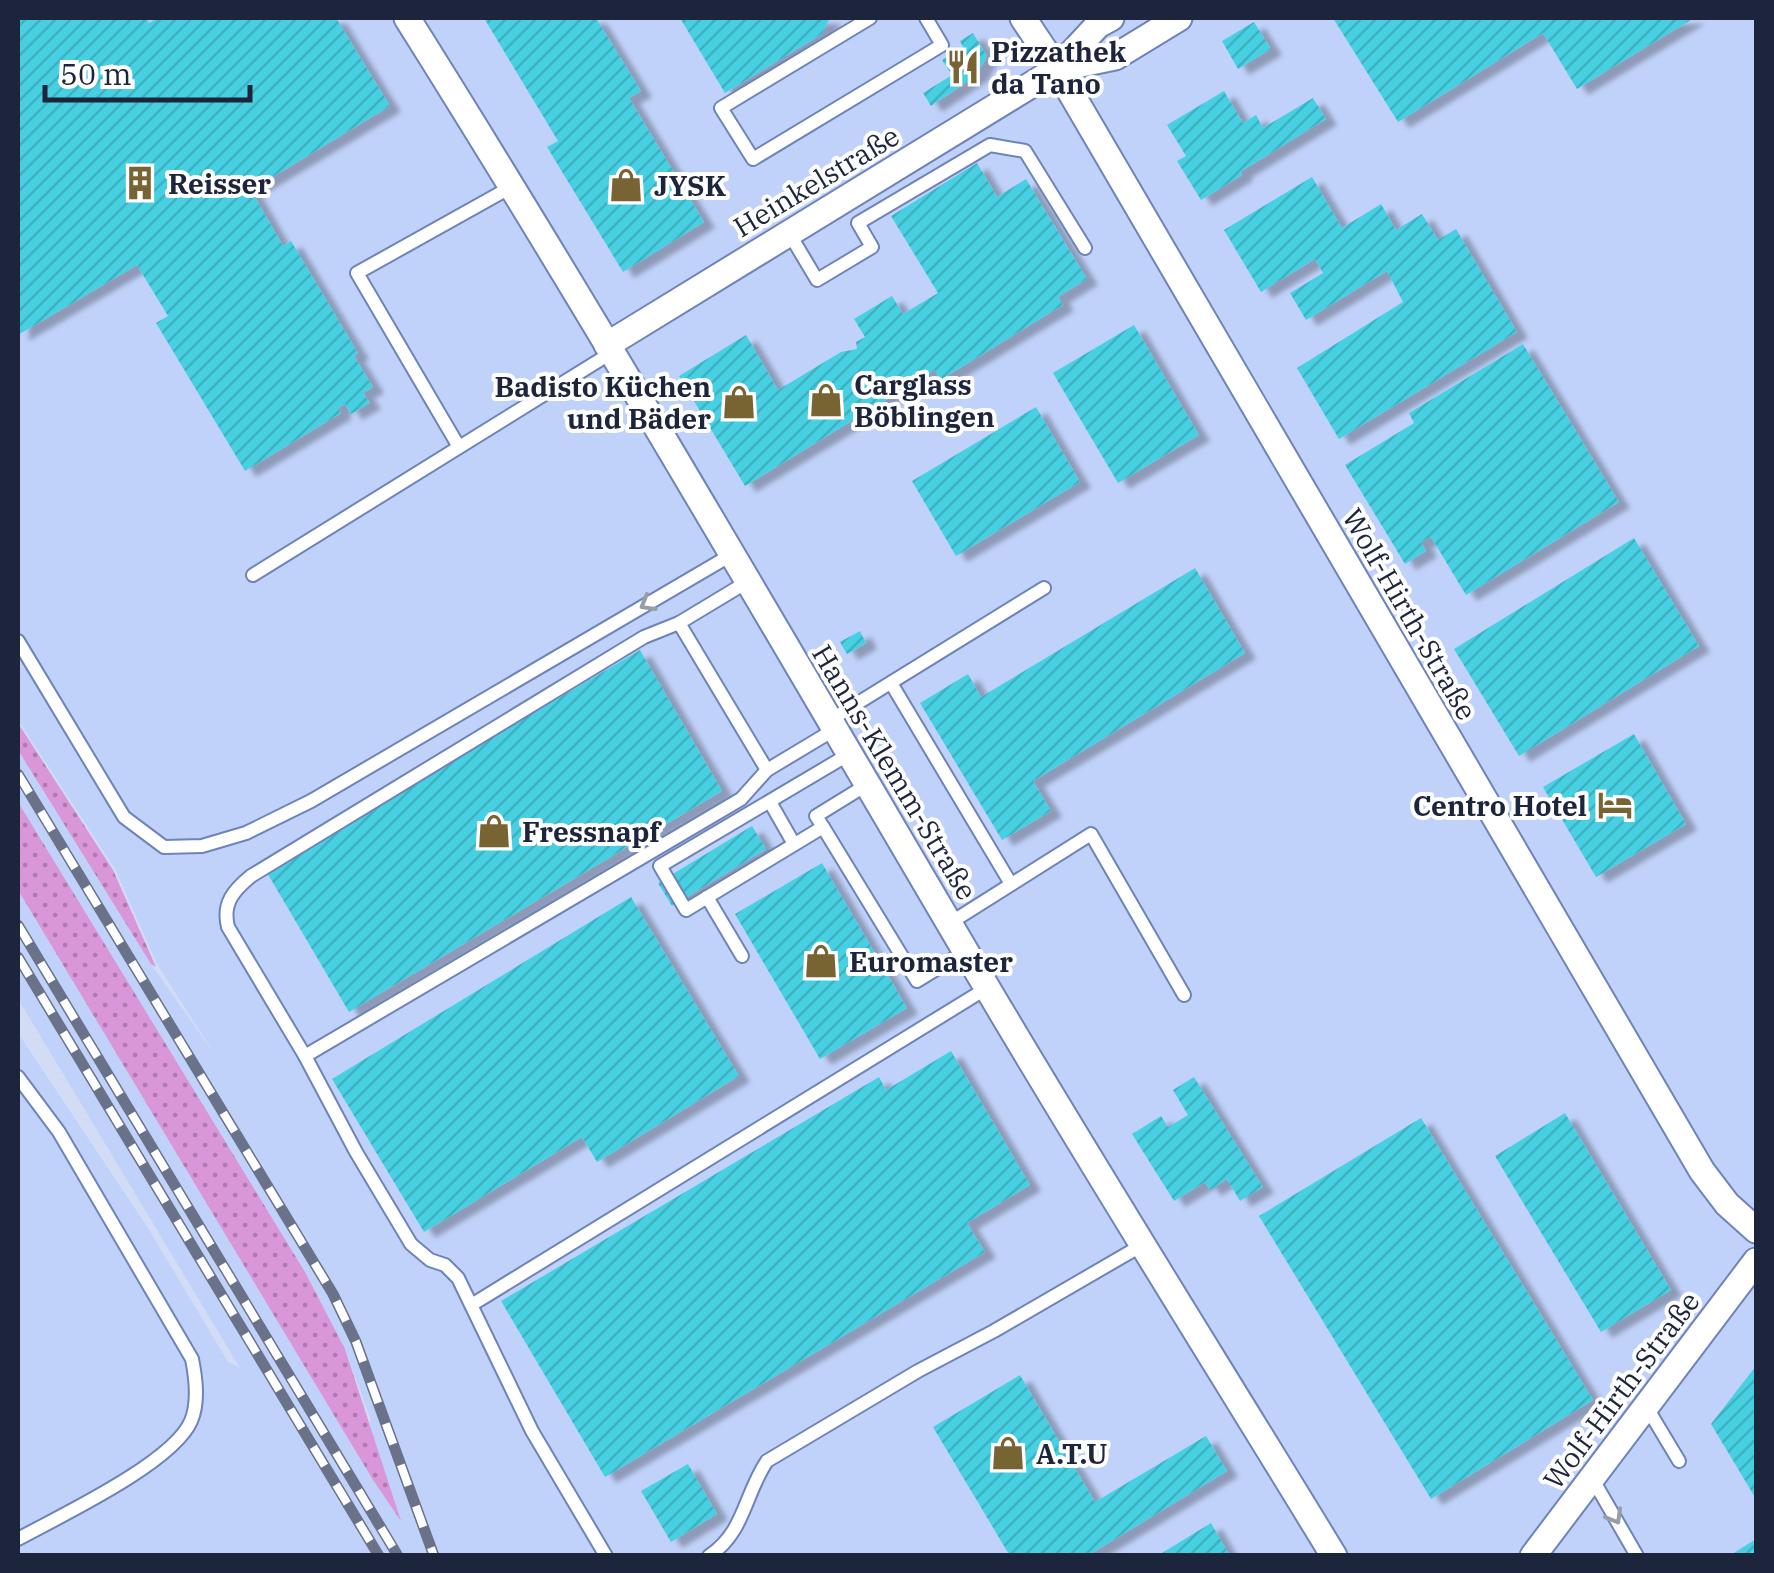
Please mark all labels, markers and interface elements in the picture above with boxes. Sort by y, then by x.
place label: Pizzathek da Tano [991,33,1127,102]
scale bar [45,40,250,102]
restaurant icon: Pizzathek da Tano [944,48,982,86]
text: 50 m [60,54,132,93]
street label: Heinkelstraße [726,117,906,245]
building icon: Reisser [121,164,159,202]
place label: Reisser [168,165,271,202]
shop icon: JYSK [607,166,645,204]
place label: JYSK [654,167,727,204]
place label: Carglass Böblingen [854,366,995,435]
place label: Badisto Küchen und Bäder [494,368,711,437]
shop icon: Carglass Böblingen [807,381,845,419]
shop icon: Badisto Küchen und Bäder [720,383,758,421]
street label: Wolf-Hirth-Straße [1334,502,1486,726]
one-way arrow [640,592,658,611]
street label: Hanns-Klemm-Straße [804,638,986,906]
hotel icon: Centro Hotel [1596,786,1634,824]
place label: Centro Hotel [1413,787,1587,824]
shop icon: Fressnapf [475,812,513,850]
place label: Fressnapf [522,813,662,850]
shop icon: Euromaster [802,942,840,980]
place label: Euromaster [849,943,1013,980]
street label: Wolf-Hirth-Straße [1535,1284,1707,1496]
shop icon: A.T.U [989,1434,1027,1472]
place label: A.T.U [1036,1435,1108,1472]
one-way arrow [1603,1506,1622,1524]

